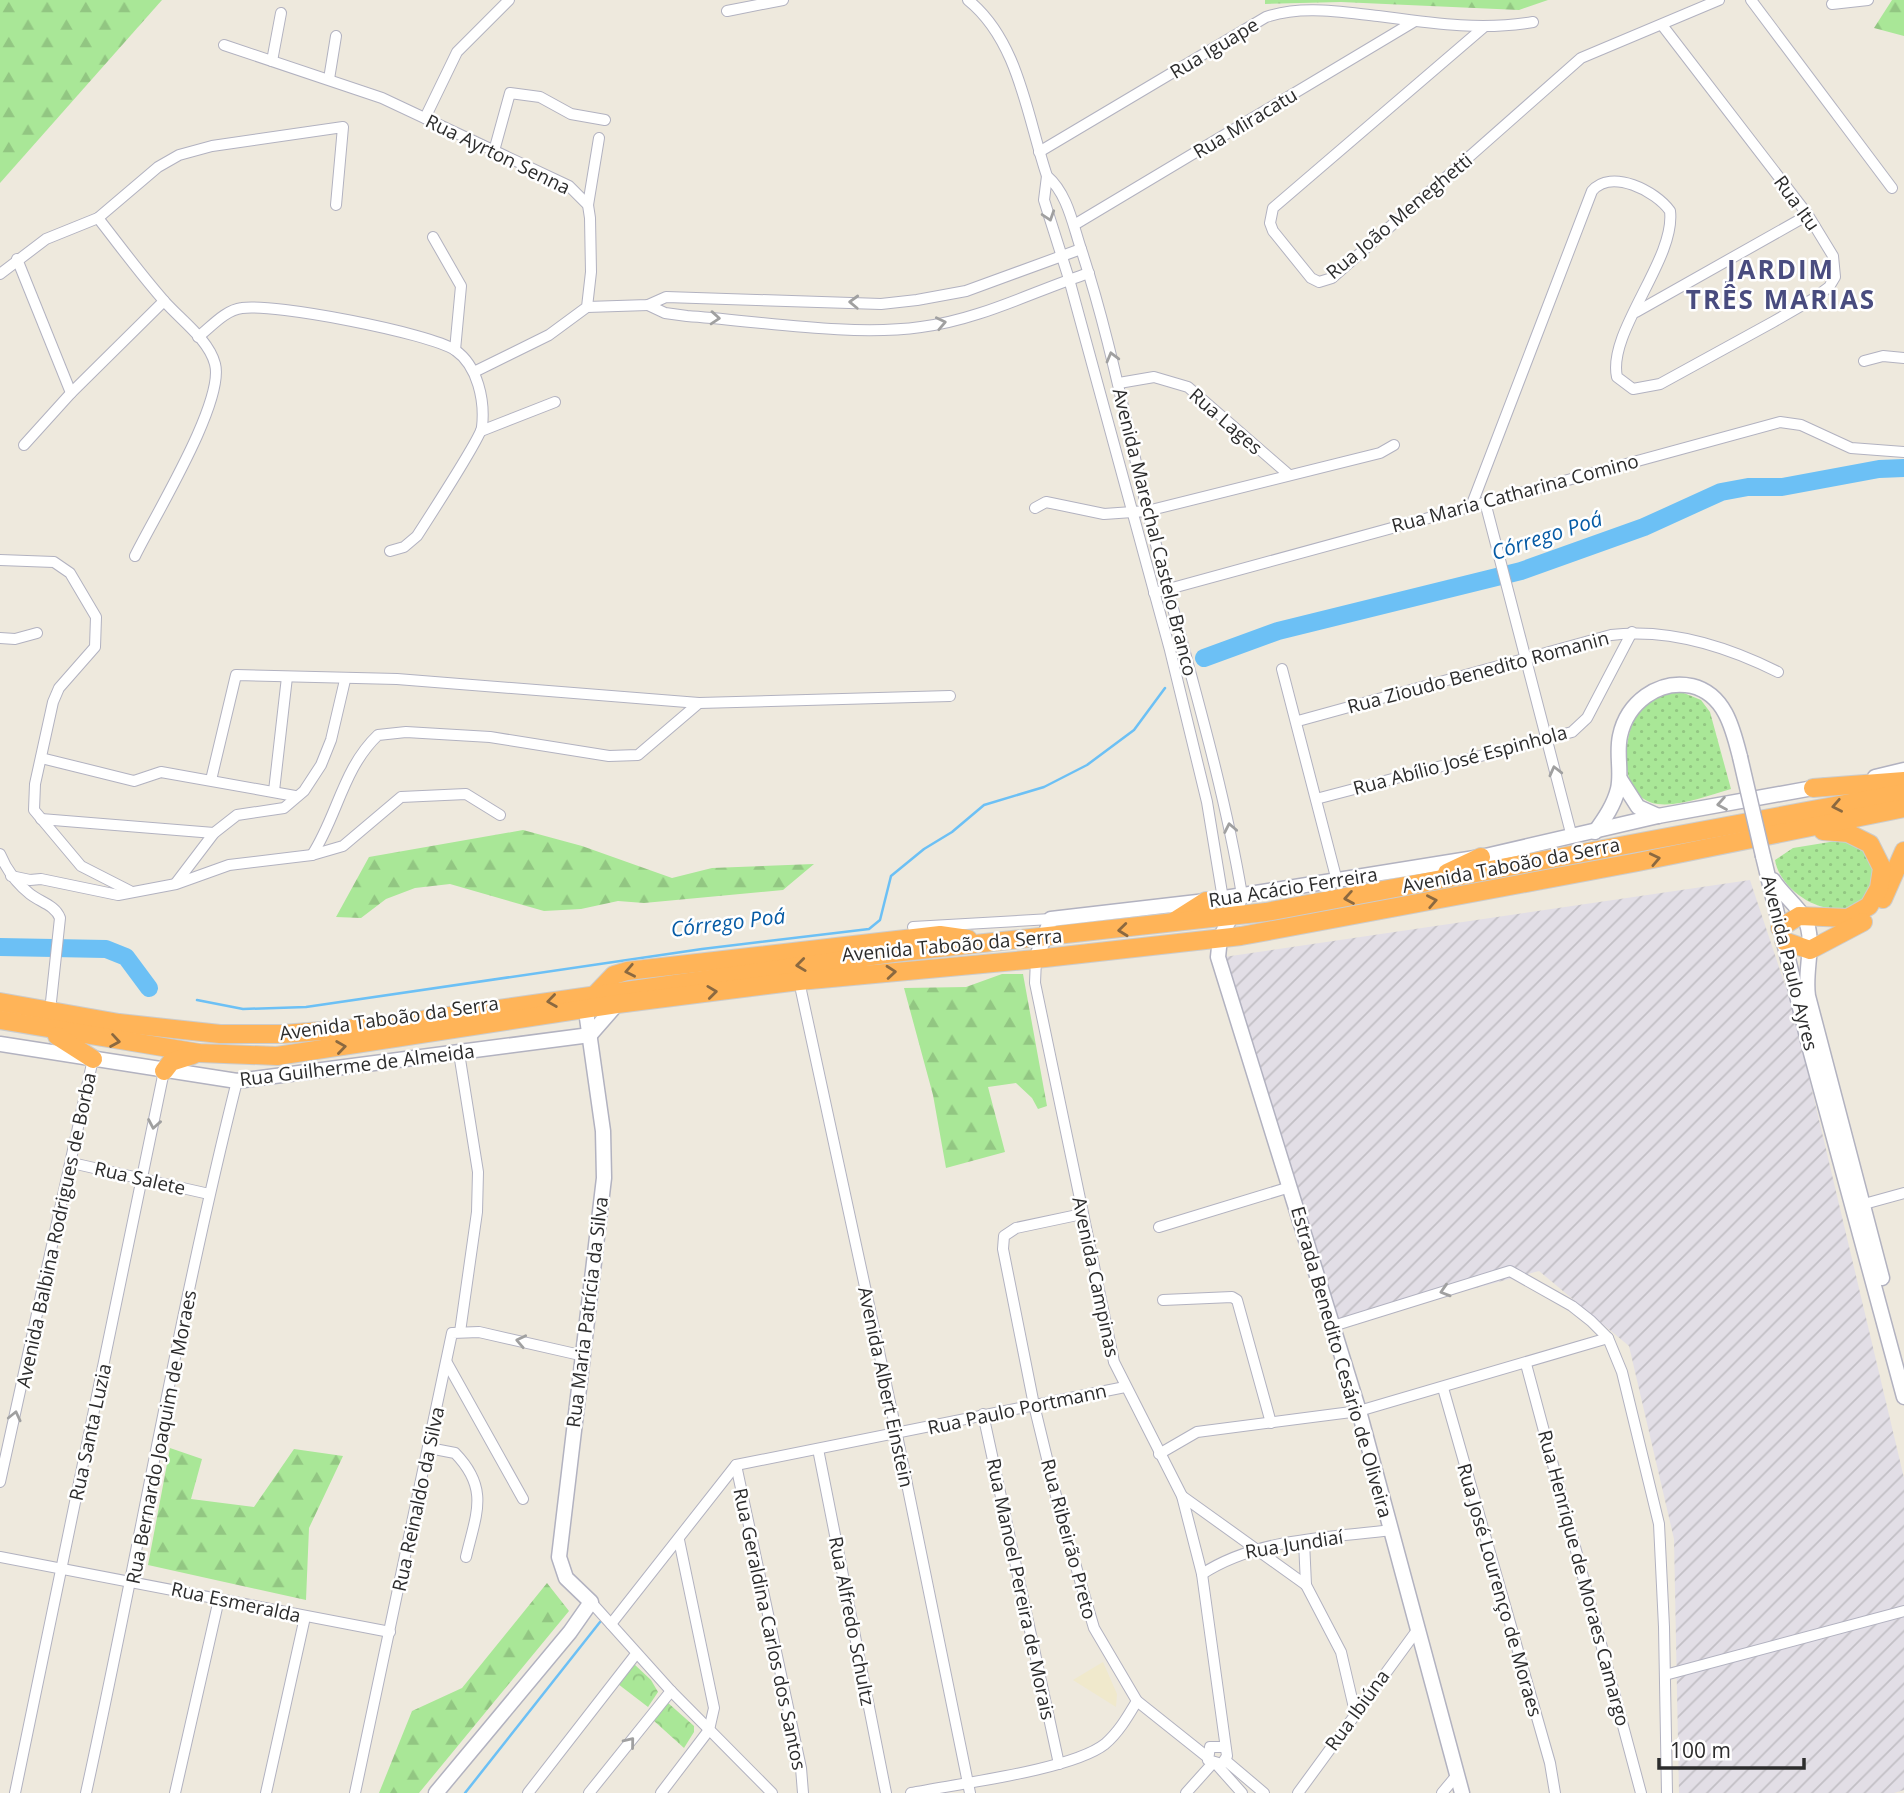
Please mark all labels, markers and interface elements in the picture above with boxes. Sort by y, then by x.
street label: Rua Iguape [1165,11,1263,85]
street label: Rua Miracatu [1188,82,1302,164]
street label: Rua Ayrton Senna [421,108,575,200]
street label: Rua João Meneghetti [1320,147,1478,285]
street label: Rua Itu [1768,170,1826,236]
one-way arrow [1041,210,1056,222]
district label: JARDIM TRÊS MARIAS [1686,251,1876,317]
one-way arrow [848,295,859,310]
one-way arrow [709,310,720,325]
one-way arrow [935,317,947,332]
one-way arrow [1105,351,1120,363]
street label: Rua Lages [1184,382,1268,460]
street label: Avenida Marechal Castelo Branco [1107,385,1203,679]
street label: Rua Maria Catharina Comino [1389,447,1641,539]
water label: Córrego Poá [1488,504,1606,566]
street label: Rua Zioudo Benedito Romanin [1344,625,1612,719]
street label: Rua Abílio José Espinhola [1350,719,1570,801]
one-way arrow [1549,765,1563,777]
one-way arrow [1716,796,1728,811]
one-way arrow [1831,797,1843,812]
one-way arrow [1224,822,1239,834]
street label: Avenida Taboão da Serra [1400,831,1622,899]
one-way arrow [1649,852,1661,867]
street label: Rua Acácio Ferreira [1207,861,1379,913]
street label: Avenida Paulo Ayres [1756,873,1824,1053]
one-way arrow [1343,890,1354,905]
one-way arrow [1426,894,1438,909]
water label: Córrego Poá [669,901,787,943]
street label: Avenida Taboão da Serra [841,922,1063,968]
one-way arrow [1118,922,1129,937]
one-way arrow [795,958,807,973]
one-way arrow [624,963,636,978]
one-way arrow [886,965,897,980]
one-way arrow [706,985,718,1000]
street label: Avenida Taboão da Serra [278,990,500,1046]
one-way arrow [546,993,557,1008]
one-way arrow [109,1033,121,1048]
street label: Rua Guilherme de Almeida [238,1038,476,1092]
one-way arrow [335,1040,347,1055]
street label: Avenida Balbina Rodrigues de Borba [10,1070,102,1390]
one-way arrow [148,1118,163,1130]
street label: Rua Salete [92,1155,188,1201]
street label: Avenida Campinas [1066,1194,1126,1360]
street label: Rua Maria Patrícia da Silva [560,1195,614,1429]
street label: Estrada Benedito Cesário de Oliveira [1285,1203,1399,1521]
one-way arrow [1439,1283,1451,1298]
street label: Avenida Albert Einstein [852,1284,920,1490]
street label: Rua Bernardo Joaquim de Moraes [120,1288,202,1586]
one-way arrow [515,1335,527,1350]
street label: Rua Santa Luzia [63,1361,117,1503]
street label: Rua Paulo Portmann [925,1377,1109,1441]
street label: Rua Reinaldo da Silva [386,1404,450,1594]
one-way arrow [7,1410,21,1422]
street label: Rua Henrique de Moraes Camargo [1532,1427,1636,1729]
street label: Rua Manoel Pereira de Morais [981,1456,1061,1722]
street label: Rua Ribeirão Preto [1035,1456,1103,1622]
street label: Rua José Lourenço de Moraes [1451,1460,1549,1720]
street label: Rua Geraldina Carlos dos Santos [727,1486,813,1772]
street label: Rua Jundiaí [1243,1523,1346,1565]
street label: Rua Alfredo Schultz [823,1534,881,1708]
street label: Rua Esmeralda [169,1576,303,1628]
street label: Rua Ibiúna [1319,1664,1395,1756]
scale bar [1659,1727,1804,1771]
text: 100 m [1670,1736,1731,1764]
one-way arrow [622,1738,634,1751]

